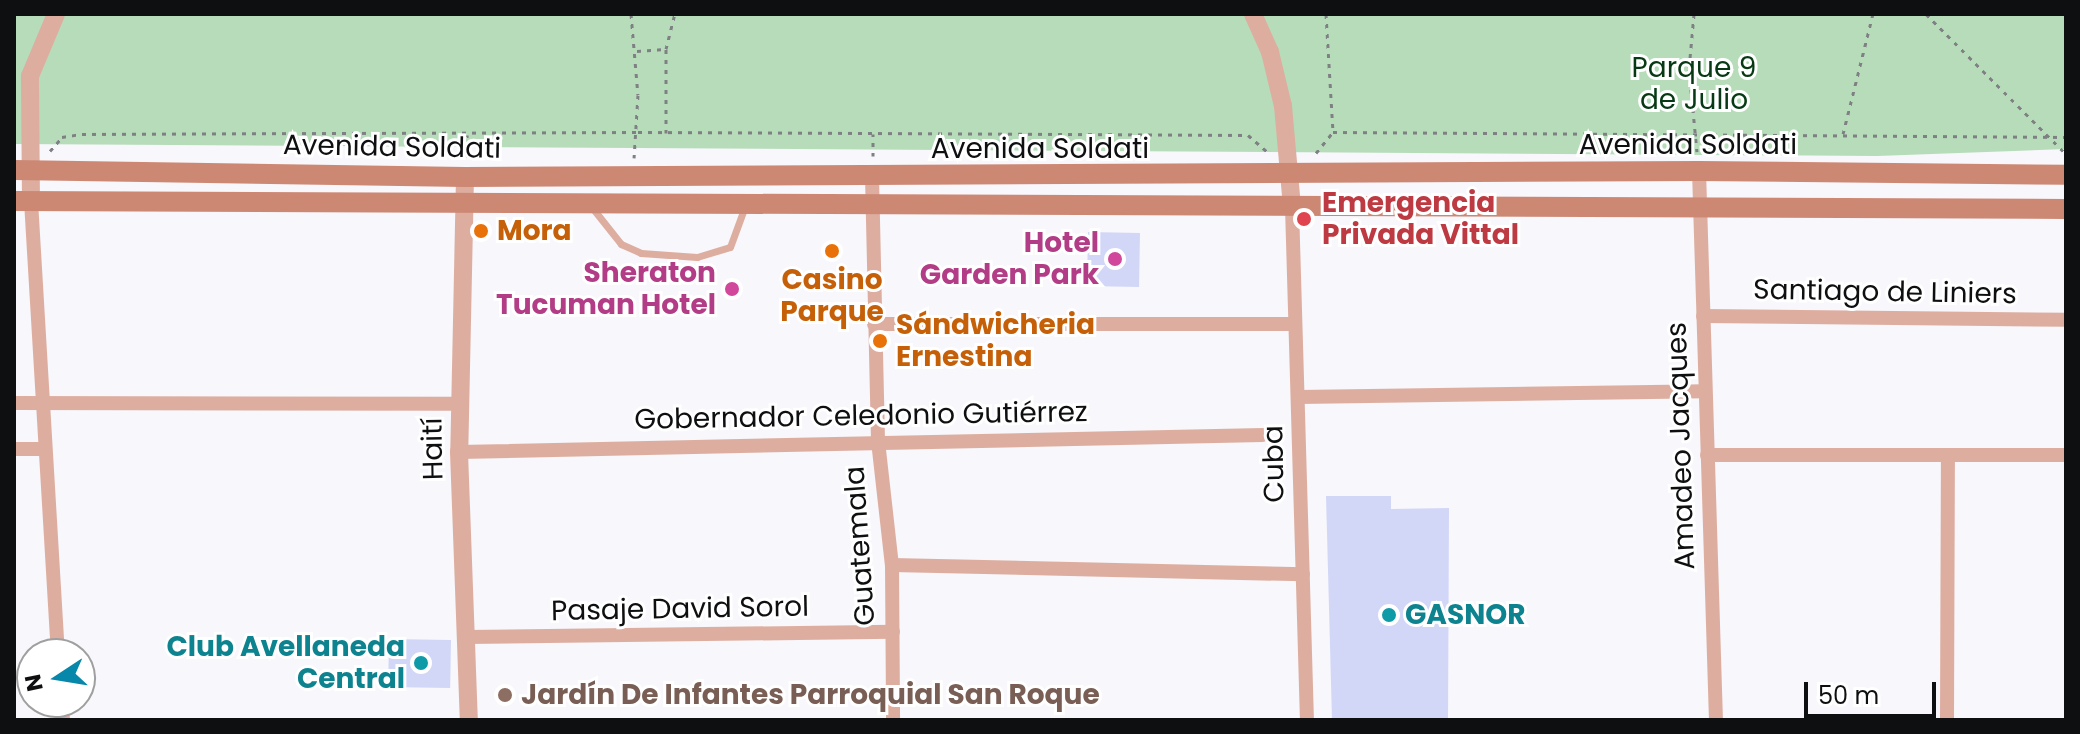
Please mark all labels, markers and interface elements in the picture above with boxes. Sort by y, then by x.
park label: Parque 9 de Julio [1632,51,1756,117]
street label: Avenida Soldati [283,128,501,166]
street label: Avenida Soldati [1579,128,1797,162]
street label: Avenida Soldati [931,132,1149,166]
place label: Emergencia Privada Vittal [1322,186,1519,252]
marker: Emergencia Privada Vittal [1293,208,1315,230]
place label: Mora [497,214,572,248]
marker: Mora [472,222,490,240]
place label: Hotel Garden Park [920,226,1099,292]
marker: Casino Parque [823,242,841,260]
marker: Hotel Garden Park [1106,250,1124,268]
place label: Sheraton Tucuman Hotel [496,256,716,322]
place label: Casino Parque [780,263,884,329]
street label: Santiago de Liniers [1753,273,2017,311]
marker: Sheraton Tucuman Hotel [723,280,741,298]
place label: Sándwicheria Ernestina [896,308,1095,374]
street label: Amadeo Jacques [1660,322,1702,570]
marker: Sándwicheria Ernestina [871,332,889,350]
street label: Gobernador Celedonio Gutiérrez [634,395,1088,437]
street label: Haití [416,418,450,480]
street label: Cuba [1257,425,1291,503]
street label: Guatemala [838,465,882,627]
street label: Pasaje David Sorol [551,590,809,628]
place label: GASNOR [1405,598,1526,632]
marker: GASNOR [1380,606,1398,624]
place label: Club Avellaneda Central [166,630,405,696]
north arrow [16,638,96,718]
marker: Club Avellaneda Central [412,654,430,672]
scale bar [1808,666,1940,716]
text: N [17,671,51,694]
place label: Jardín De Infantes Parroquial San Roque [521,678,1100,712]
text: 50 m [1818,679,1879,712]
marker: Jardín De Infantes Parroquial San Roque [496,686,514,704]

